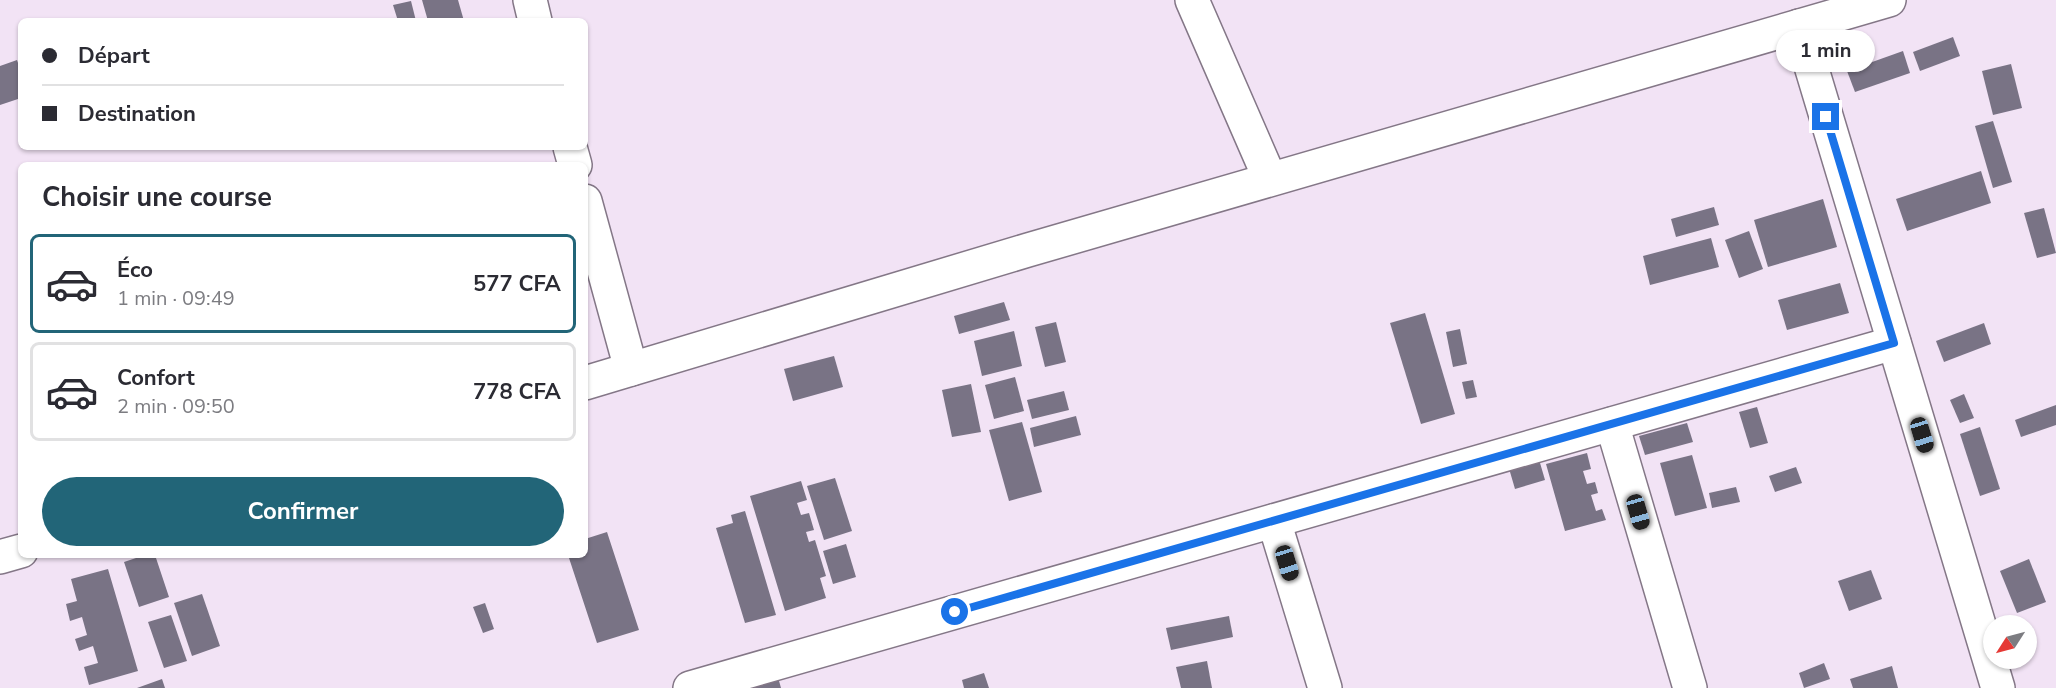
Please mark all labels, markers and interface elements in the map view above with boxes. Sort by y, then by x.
callout: 1 min [1776,30,1876,72]
text: 1 min [1800,37,1851,64]
text: Départ [78,41,150,71]
text: Destination [78,99,196,129]
route end [1812,103,1839,130]
text: Choisir une course [42,179,272,216]
text: Éco [117,255,153,285]
icon: car [45,257,99,311]
text: 577 CFA [473,269,561,299]
text: 1 min · 09:49 [117,285,235,312]
text: Confort [117,363,195,393]
icon: car [45,365,99,419]
text: 778 CFA [473,377,561,407]
text: 2 min · 09:50 [117,393,235,420]
car [1908,415,1936,455]
button: Confirmer [42,477,564,546]
car [1624,492,1652,532]
car [1273,543,1301,583]
route start [941,598,968,625]
north arrow [1983,615,2037,669]
map controls [1983,615,2037,669]

